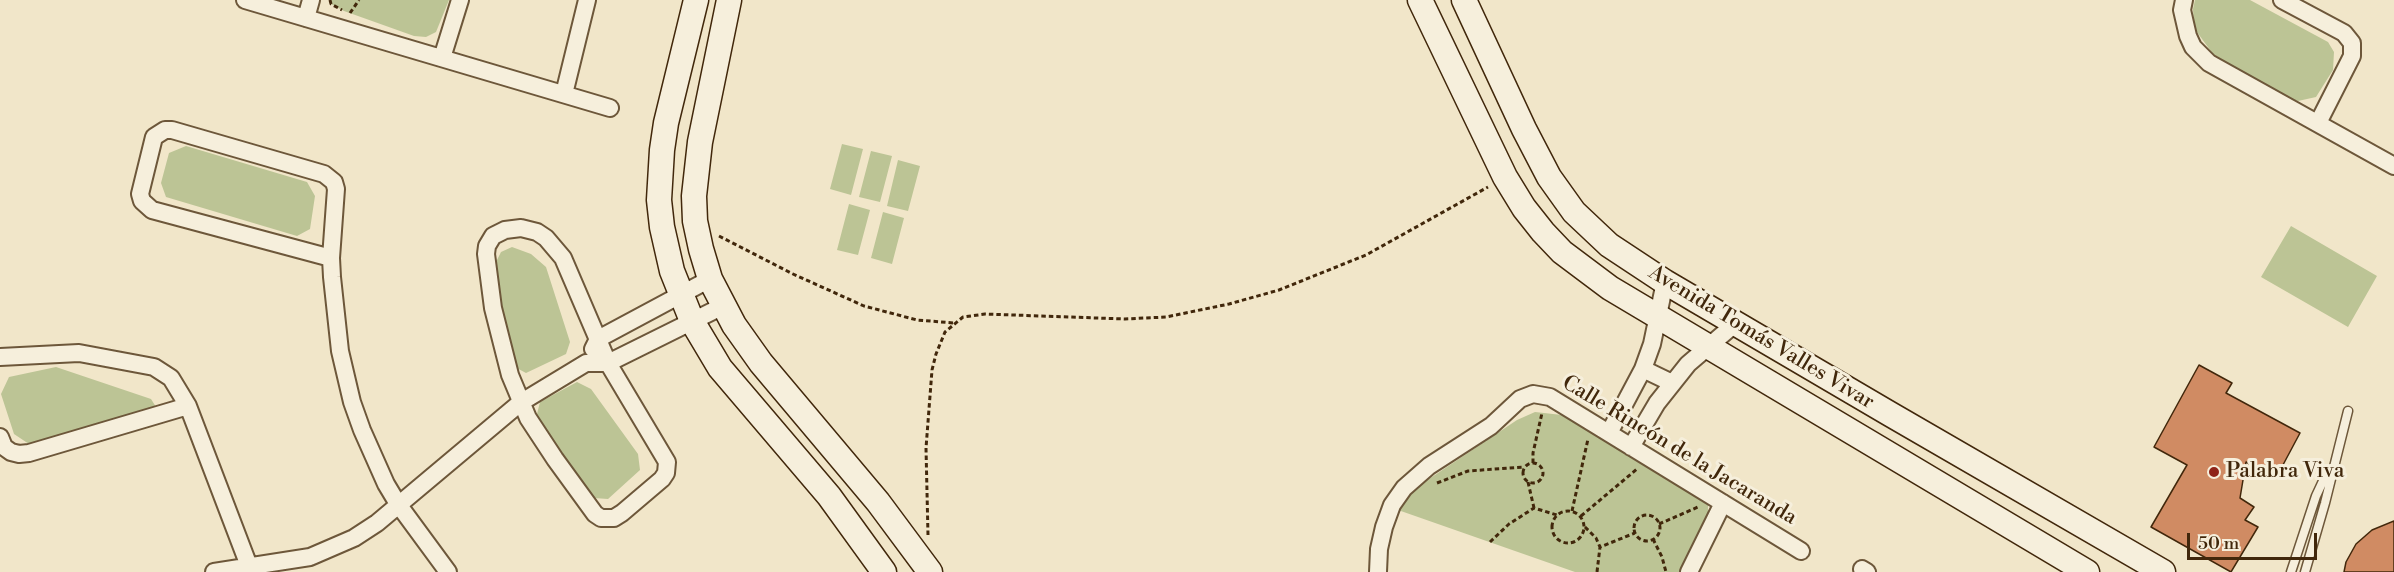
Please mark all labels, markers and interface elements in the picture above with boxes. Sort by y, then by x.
street label: Avenida Tomás Valles Vivar [1644,261,1878,415]
street label: Calle Rincón de la Jacaranda [1557,371,1801,531]
place label: Palabra Viva [2226,459,2344,485]
marker: Palabra Viva [2207,465,2221,479]
scale bar [2190,521,2320,559]
text: 50 m [2198,532,2239,555]

